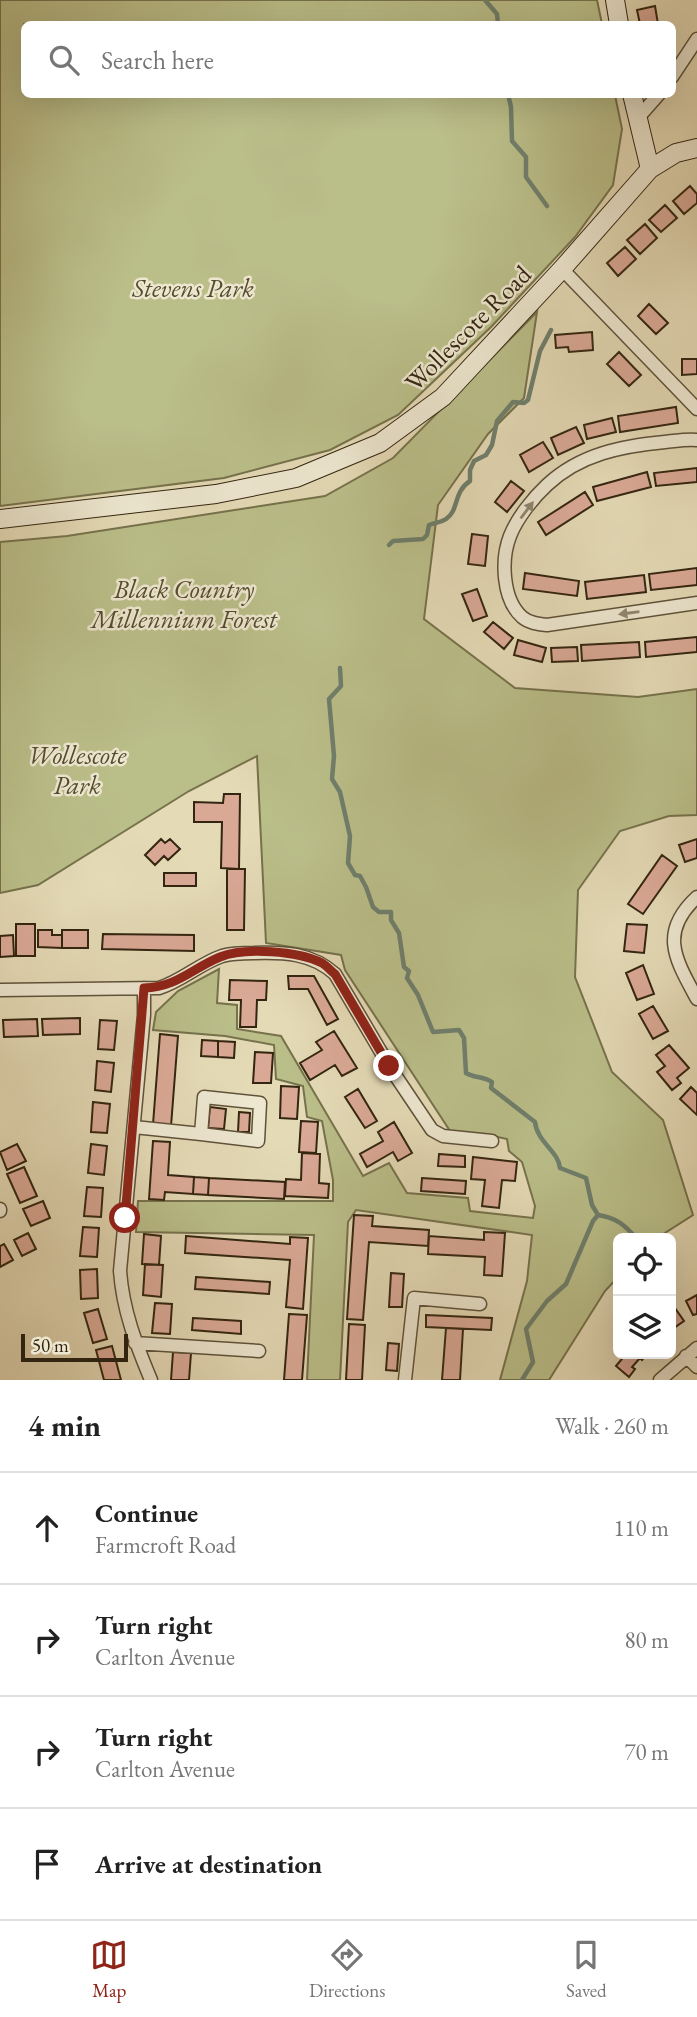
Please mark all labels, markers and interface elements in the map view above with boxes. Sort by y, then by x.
search box [21,21,676,98]
icon: search [45,41,83,79]
text: Search here [101,43,214,77]
street label: Wollescote Road [397,257,539,399]
park label: Stevens Park [131,271,254,305]
one-way arrow [519,501,534,519]
park label: Black Country Millennium Forest [89,572,278,636]
one-way arrow [618,608,640,619]
park label: Wollescote Park [28,738,128,802]
route end [373,1050,404,1081]
route start [109,1202,140,1233]
map controls [613,1233,676,1359]
button: locate [613,1233,676,1296]
button: layers [613,1296,676,1359]
scale bar [21,1331,128,1363]
text: 50 m [32,1333,69,1358]
text: 4 min [28,1406,101,1445]
text: Walk · 260 m [555,1411,669,1441]
text: Continue [95,1496,198,1530]
icon: ahead [28,1509,66,1547]
text: 110 m [613,1513,669,1543]
text: Farmcroft Road [95,1530,236,1560]
text: Turn right [95,1608,213,1642]
icon: right [28,1621,66,1659]
text: 80 m [624,1625,669,1655]
text: Carlton Avenue [95,1642,235,1672]
text: Turn right [95,1720,213,1754]
icon: right [28,1733,66,1771]
text: 70 m [624,1737,669,1767]
text: Carlton Avenue [95,1754,235,1784]
icon: arrive [28,1845,66,1883]
text: Arrive at destination [95,1847,322,1881]
tab: Map [90,1936,128,2003]
tab: Directions [309,1936,385,2003]
tab: Saved [566,1936,607,2003]

